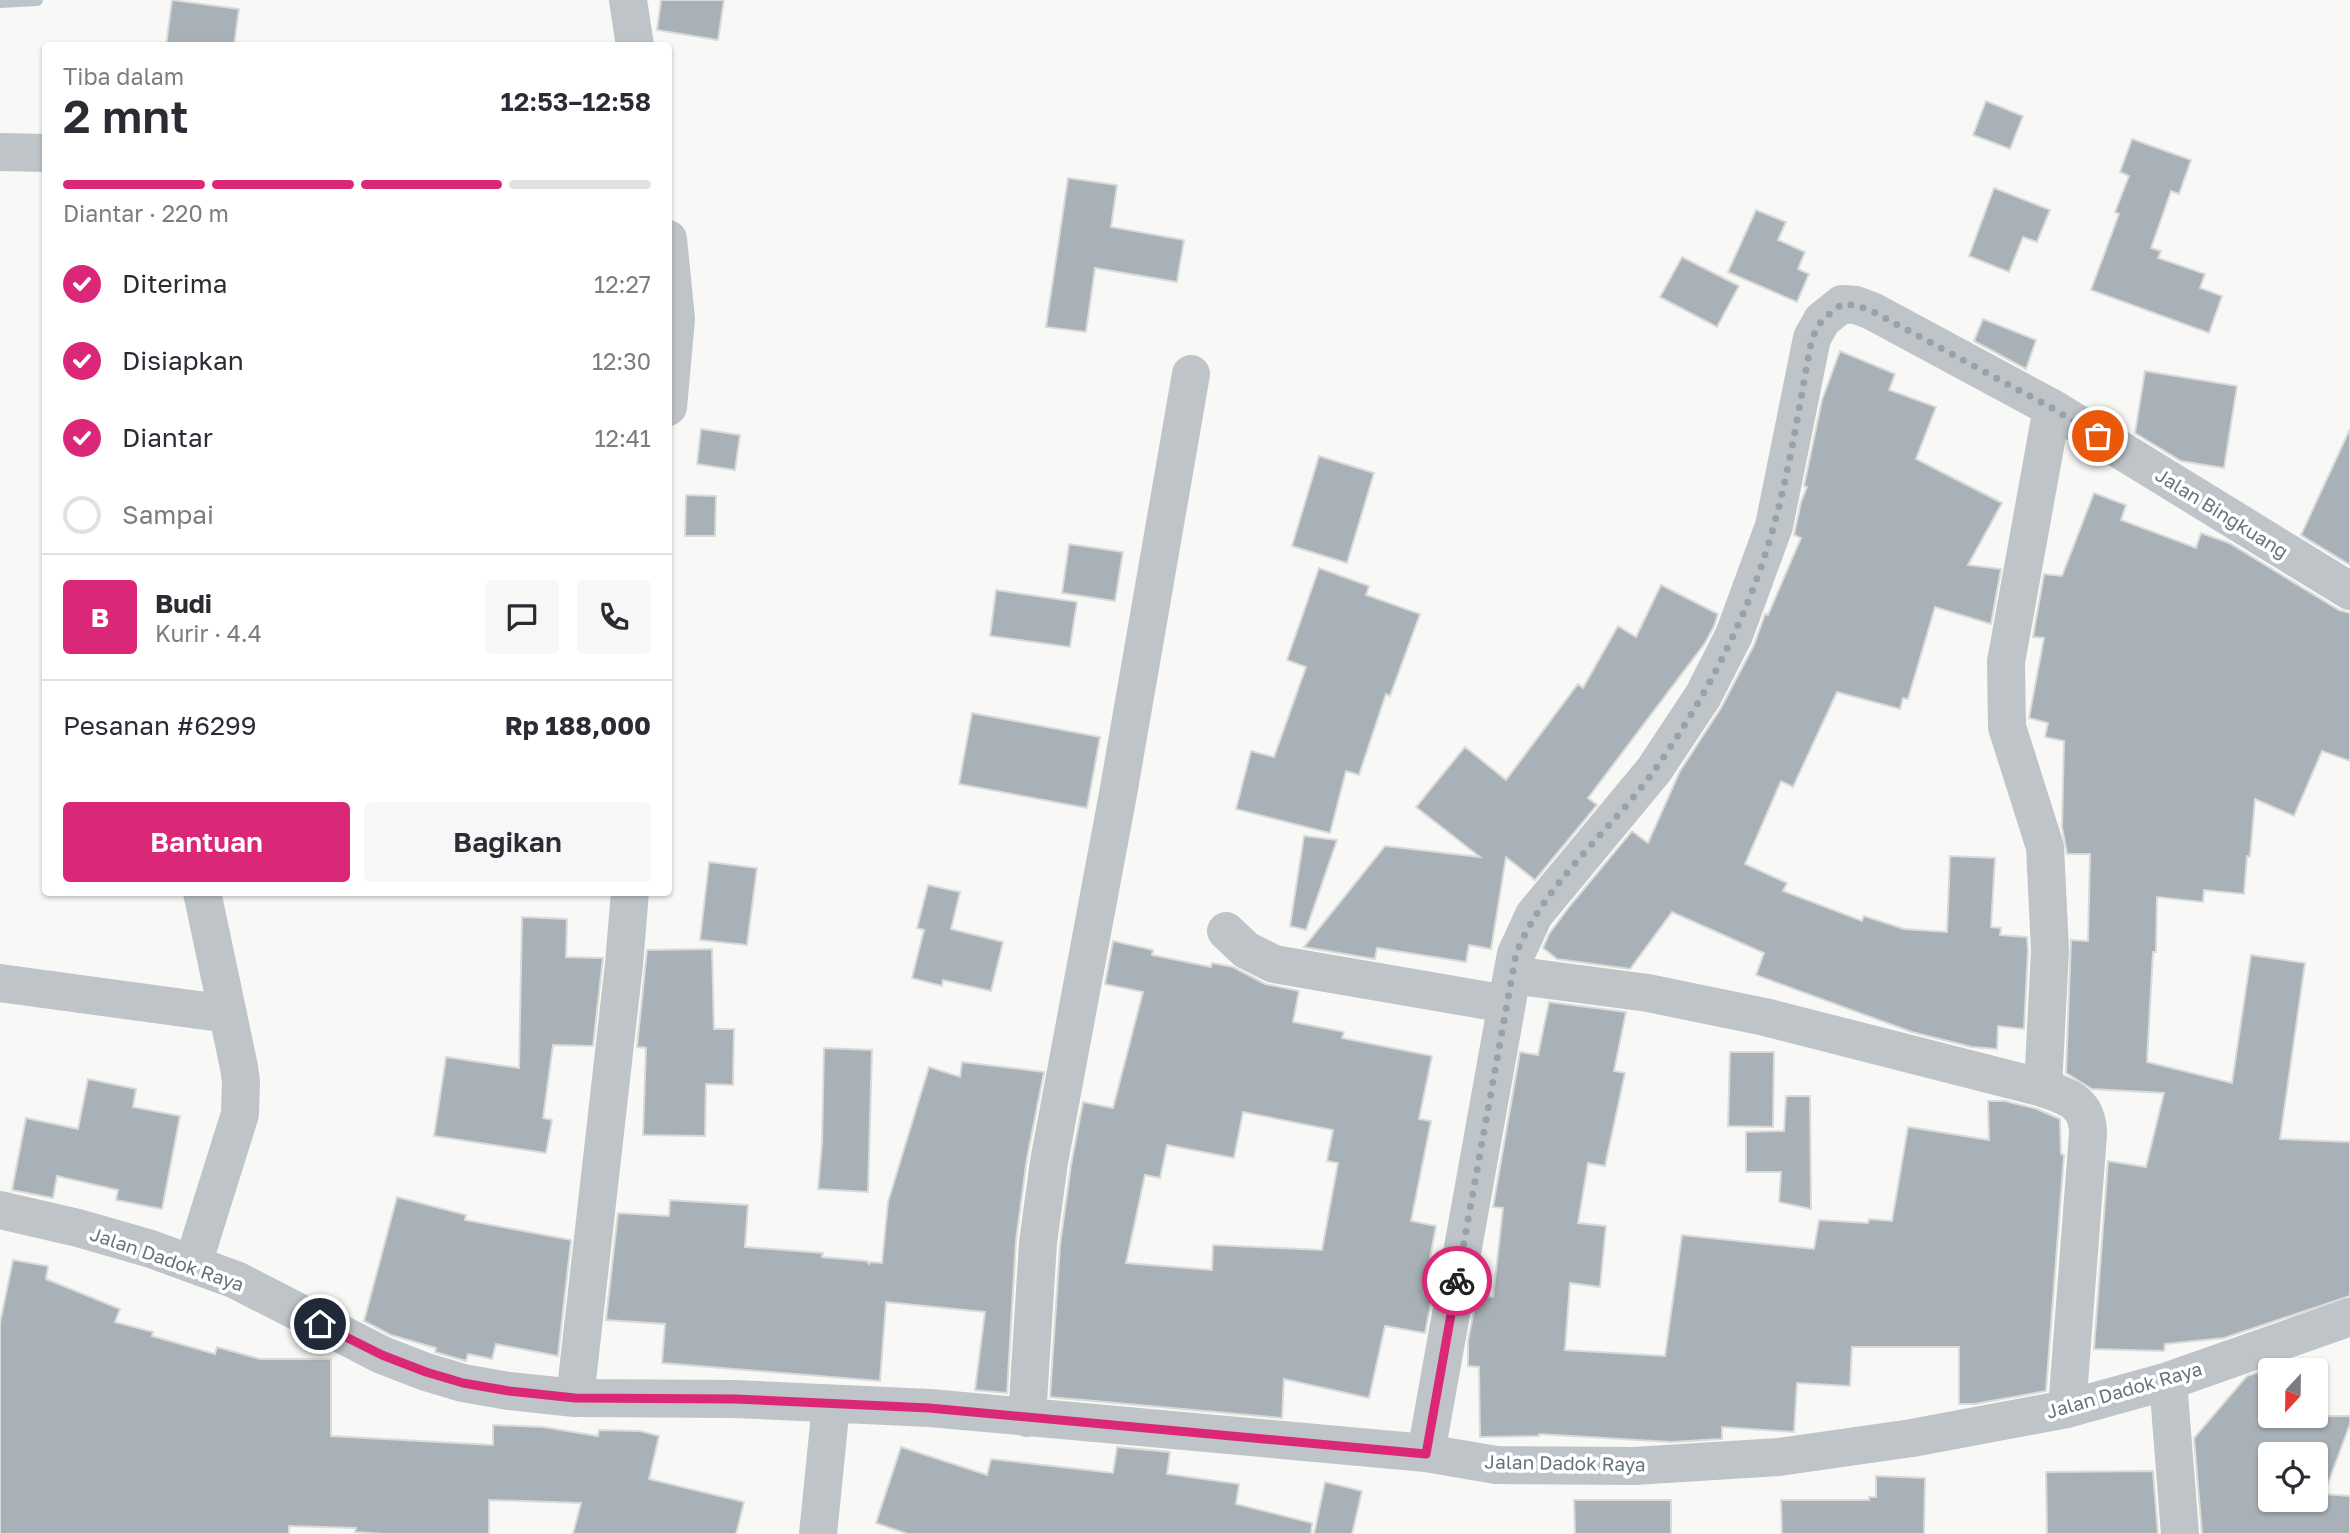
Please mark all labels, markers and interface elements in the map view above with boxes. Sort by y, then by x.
text: Tiba dalam [63,62,184,90]
text: 12:53–12:58 [501,86,651,117]
text: 2 mnt [63,88,189,143]
text: Diantar · 220 m [63,199,229,227]
icon: check [63,265,101,303]
text: Diterima [122,268,227,299]
text: 12:27 [594,270,651,298]
icon: check [63,342,101,380]
text: Disiapkan [122,345,244,376]
text: 12:30 [592,347,651,375]
pin [2068,406,2128,466]
icon: bag [2079,417,2117,455]
icon: check [63,419,101,457]
text: Diantar [122,422,213,453]
text: 12:41 [594,424,651,452]
street label: Jalan Bingkuang [2152,463,2293,563]
text: Sampai [122,499,214,530]
button: chat [485,580,559,654]
button: phone [577,580,651,654]
text: Budi [155,588,212,619]
text: B [91,602,109,633]
text: Kurir · 4.4 [155,619,262,647]
text: Pesanan #6299 [63,710,256,741]
text: Rp 188,000 [505,710,651,741]
button: Bantuan [63,802,350,882]
button: Bagikan [364,802,651,882]
street label: Jalan Dadok Raya [87,1221,247,1296]
courier [1422,1246,1492,1316]
icon: bike [1438,1262,1476,1300]
pin [290,1294,350,1354]
icon: home [301,1305,339,1343]
street label: Jalan Dadok Raya [2043,1356,2204,1423]
north arrow [2258,1358,2328,1428]
map controls [2258,1358,2328,1512]
button: locate [2258,1442,2328,1512]
street label: Jalan Dadok Raya [1484,1450,1646,1475]

